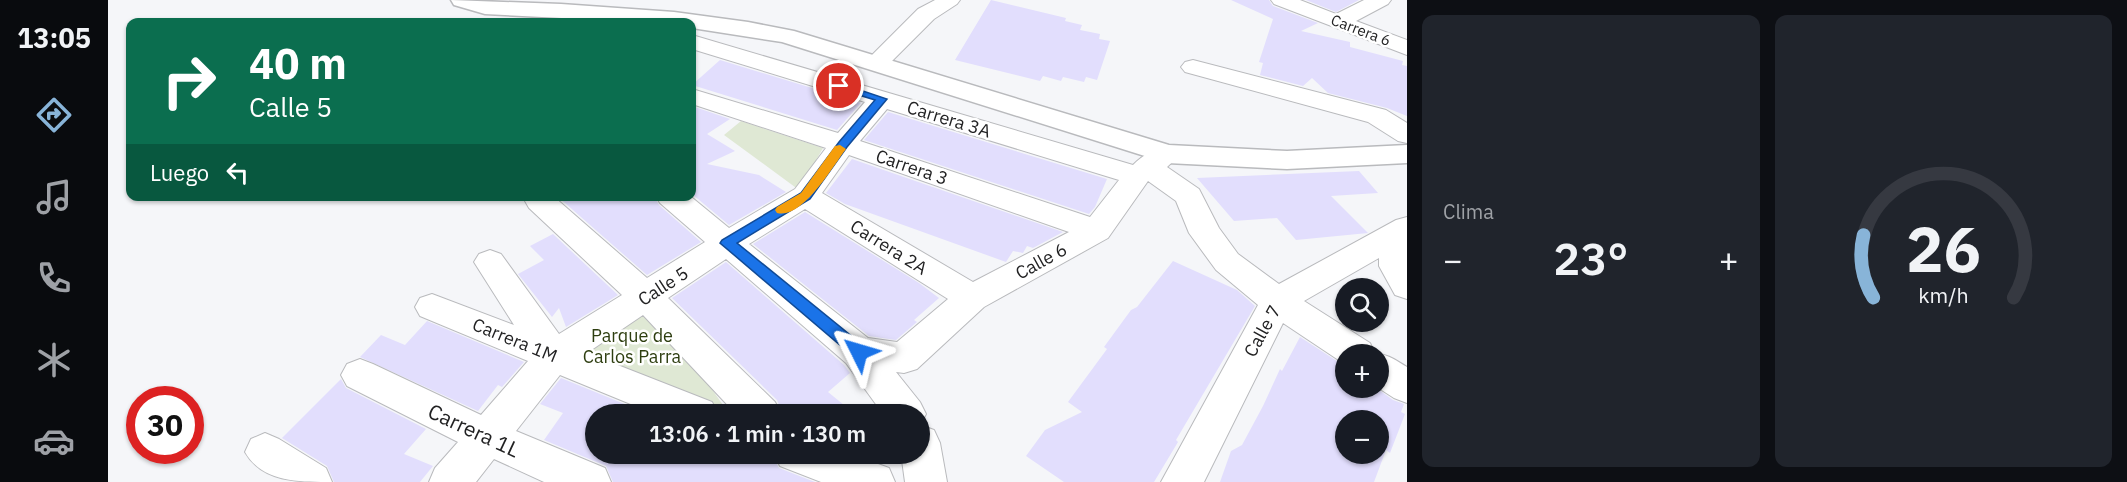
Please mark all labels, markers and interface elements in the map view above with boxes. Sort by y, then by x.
street label: Carrera 6 [1328,10,1394,50]
text: 13:05 [17,20,91,55]
text: 40 m [249,36,347,91]
icon: right [150,42,228,120]
pin [813,60,864,111]
icon: arrive [822,69,855,102]
text: Calle 5 [249,89,332,124]
icon: directions [33,94,75,136]
street label: Carrera 3A [904,95,994,143]
street label: Carrera 3 [873,144,951,190]
icon: left [221,156,254,189]
text: Luego [150,158,209,187]
icon: music [33,176,75,218]
text: Clima [1443,198,1494,225]
text: 26 [1906,208,1981,289]
street label: Carrera 2A [846,214,932,280]
text: 23° [1553,229,1628,287]
street label: Calle 6 [1011,238,1071,284]
text: − [1443,238,1463,281]
text: + [1719,238,1738,281]
icon: phone [33,257,75,299]
street label: Calle 5 [633,261,693,311]
map controls [1335,278,1389,464]
button: search [1335,278,1389,332]
text: km/h [1918,281,1968,309]
street label: Calle 7 [1239,301,1285,361]
street label: Carrera 1M [469,313,561,367]
position arrow [827,320,891,384]
park label: Parque de Carlos Parra [583,324,682,368]
icon: climate [33,339,75,381]
button: + [1335,344,1389,398]
speed limit sign: 30 [126,386,204,464]
street label: Carrera 1L [424,397,524,463]
button: − [1335,410,1389,464]
text: 13:06 · 1 min · 130 m [649,419,866,448]
icon: car [33,420,75,462]

